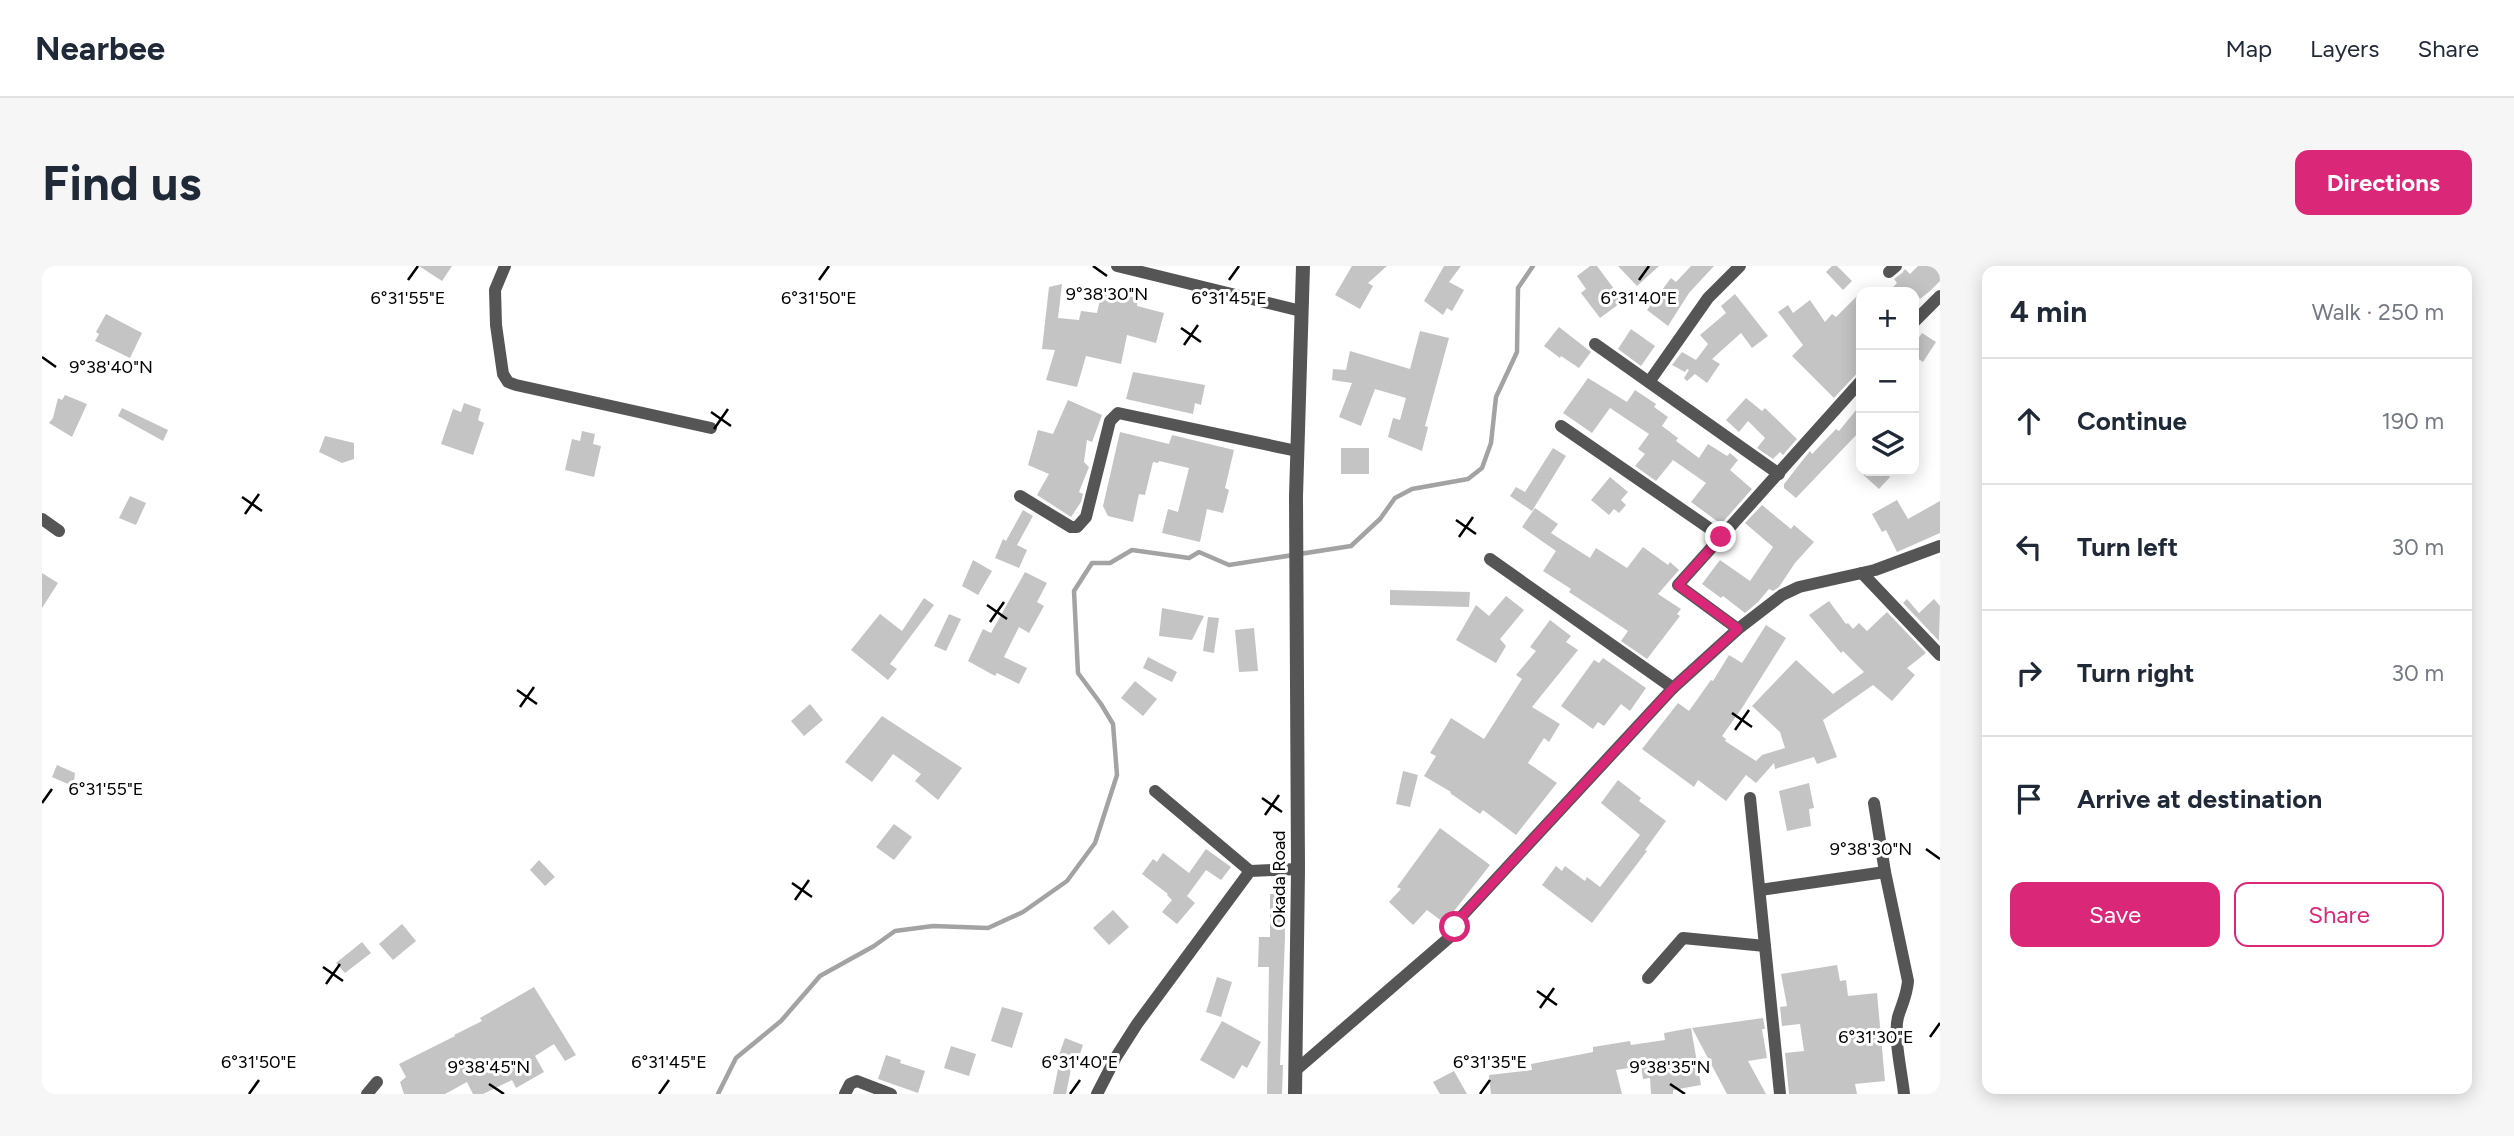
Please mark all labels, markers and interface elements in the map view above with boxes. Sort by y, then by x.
text: Nearbee [35,29,165,68]
text: Map [2225,34,2272,63]
text: Layers [2310,34,2379,63]
text: Share [2417,34,2479,63]
button: Directions [2295,150,2472,215]
text: Find us [42,153,201,212]
text: 9°38'30"N [1066,283,1148,305]
text: 6°31'55"E [371,287,445,309]
text: 6°31'50"E [781,287,857,309]
text: 6°31'45"E [1191,287,1267,309]
text: 6°31'40"E [1601,287,1677,309]
map controls [1856,287,1919,476]
button: + [1856,287,1919,350]
text: 4 min [2010,293,2087,330]
text: Walk · 250 m [2312,298,2444,326]
button: − [1856,350,1919,413]
text: 9°38'40"N [69,356,153,378]
icon: ahead [2010,402,2048,440]
text: Continue [2077,405,2187,437]
text: 190 m [2381,407,2444,435]
button: layers [1856,413,1919,476]
route end [1705,521,1736,552]
icon: left [2010,528,2048,566]
text: Turn left [2077,531,2178,563]
text: 30 m [2391,533,2444,561]
icon: right [2010,654,2048,692]
text: Turn right [2077,657,2194,689]
text: 30 m [2391,659,2444,687]
text: 6°31'55"E [69,778,143,800]
icon: arrive [2010,780,2048,818]
text: Arrive at destination [2077,783,2322,815]
street label: Okada Road [1268,830,1290,928]
text: 9°38'30"N [1830,838,1912,860]
button: Save [2010,882,2220,947]
button: Share [2234,882,2444,947]
route start [1439,911,1470,942]
text: 6°31'30"E [1838,1026,1914,1048]
text: 6°31'50"E [221,1051,297,1073]
text: 6°31'45"E [631,1051,707,1073]
text: 6°31'40"E [1042,1051,1118,1073]
text: 6°31'35"E [1453,1051,1527,1073]
text: 9°38'45"N [448,1056,530,1078]
text: 9°38'35"N [1629,1056,1711,1078]

